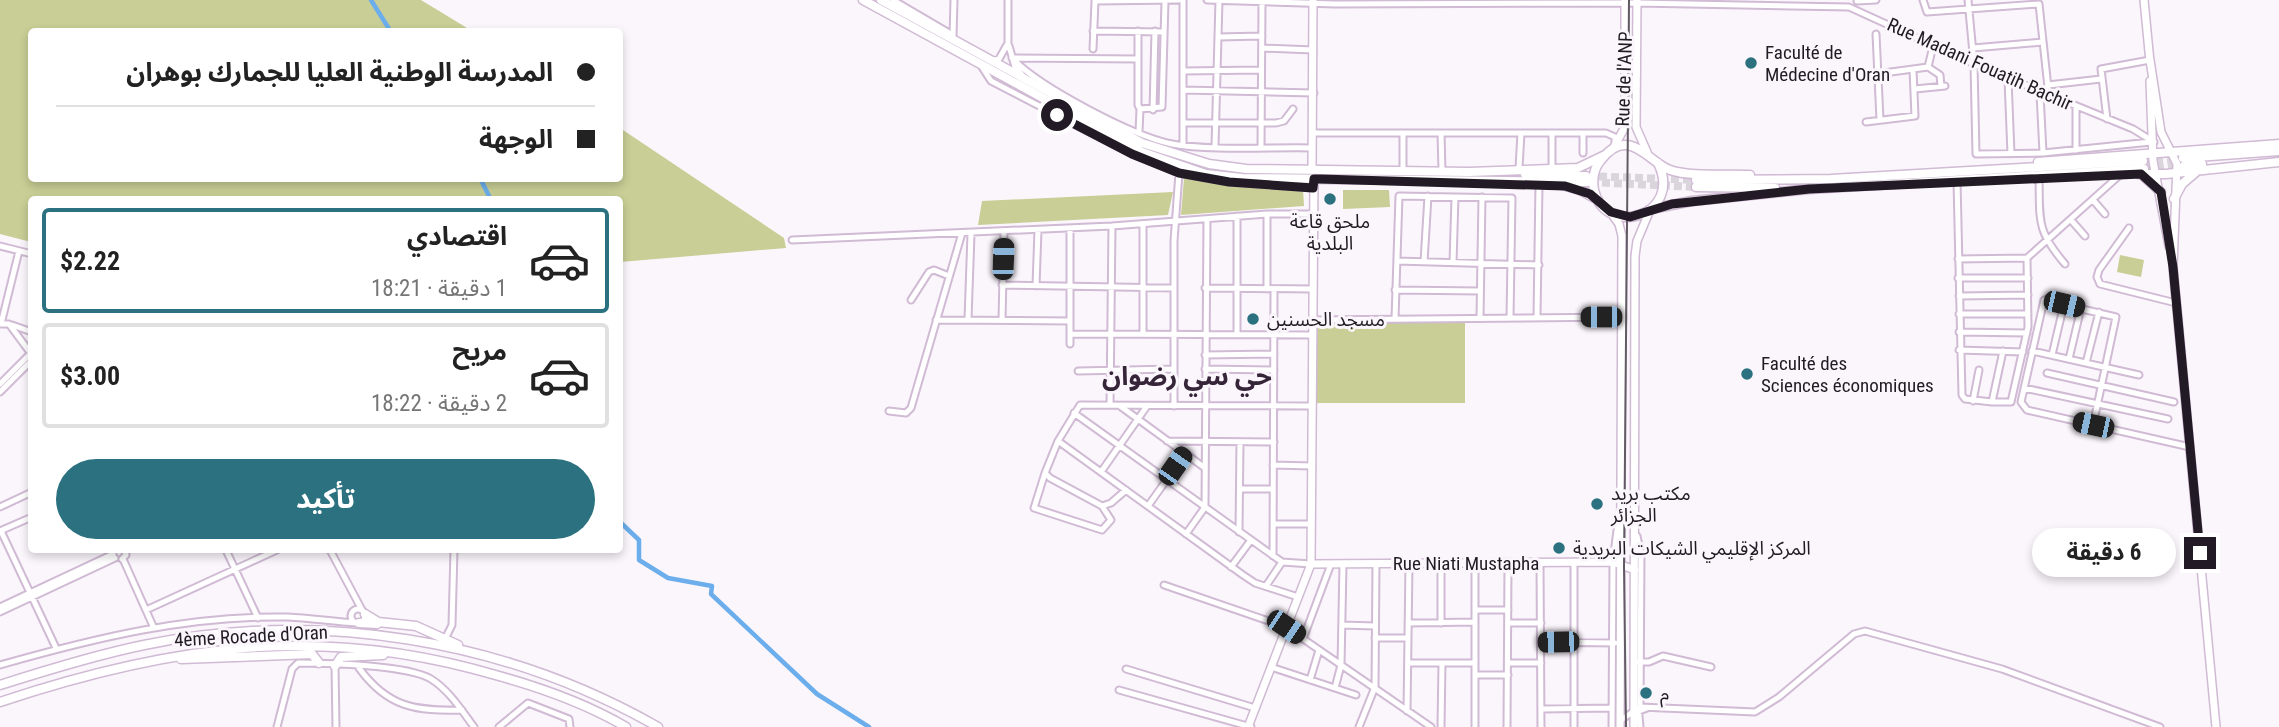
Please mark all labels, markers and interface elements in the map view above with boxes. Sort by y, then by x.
street label: Rue Madani Fouatih Bachir [1884,13,2076,115]
street label: Rue de l'ANP [1611,31,1637,127]
place label: Faculté de Médecine d'Oran [1765,41,1890,86]
marker: Faculté de Médecine d'Oran [1743,55,1759,71]
text: المدرسة الوطنية العليا للجمارك بوهران [126,57,553,87]
route start [1041,99,1073,131]
text: الوجهة [479,124,553,154]
marker: ملحق قاعة البلدية [1322,191,1338,207]
place label: ملحق قاعة البلدية [1290,210,1370,255]
text: اقتصادي [407,221,507,251]
icon: car [528,229,591,292]
car [992,238,1015,280]
text: $2.22 [60,246,120,276]
text: 1 دقيقة · 18:21 [371,275,507,302]
car [2042,289,2087,319]
car [1581,307,1623,328]
place label: مسجد الحسنين [1267,308,1385,331]
marker: مسجد الحسنين [1245,311,1261,327]
text: مريح [452,336,507,366]
icon: car [528,344,591,407]
place label: Faculté des Sciences économiques [1761,352,1934,397]
text: $3.00 [60,361,120,391]
district label: حي سي رضوان [1102,361,1272,397]
marker: Faculté des Sciences économiques [1739,366,1755,382]
text: 2 دقيقة · 18:22 [371,390,507,417]
car [2071,410,2116,440]
car [1155,443,1196,489]
button: تأكيد [56,459,595,539]
place label: مكتب بريد الجزائر [1610,482,1691,527]
marker: مكتب بريد الجزائر [1589,496,1605,512]
callout: 6 دقيقة [2032,528,2176,578]
place label: المركز الإقليمي الشيكات البريدية [1573,537,1811,563]
route end [2184,537,2216,569]
text: 6 دقيقة [2067,539,2141,566]
marker: المركز الإقليمي الشيكات البريدية [1551,540,1567,556]
street label: Rue Niati Mustapha [1393,552,1539,575]
car [1263,607,1310,647]
street label: 4ème Rocade d'Oran [174,620,328,652]
car [1537,631,1580,653]
place label: م [1660,682,1669,708]
marker: م [1638,685,1654,701]

